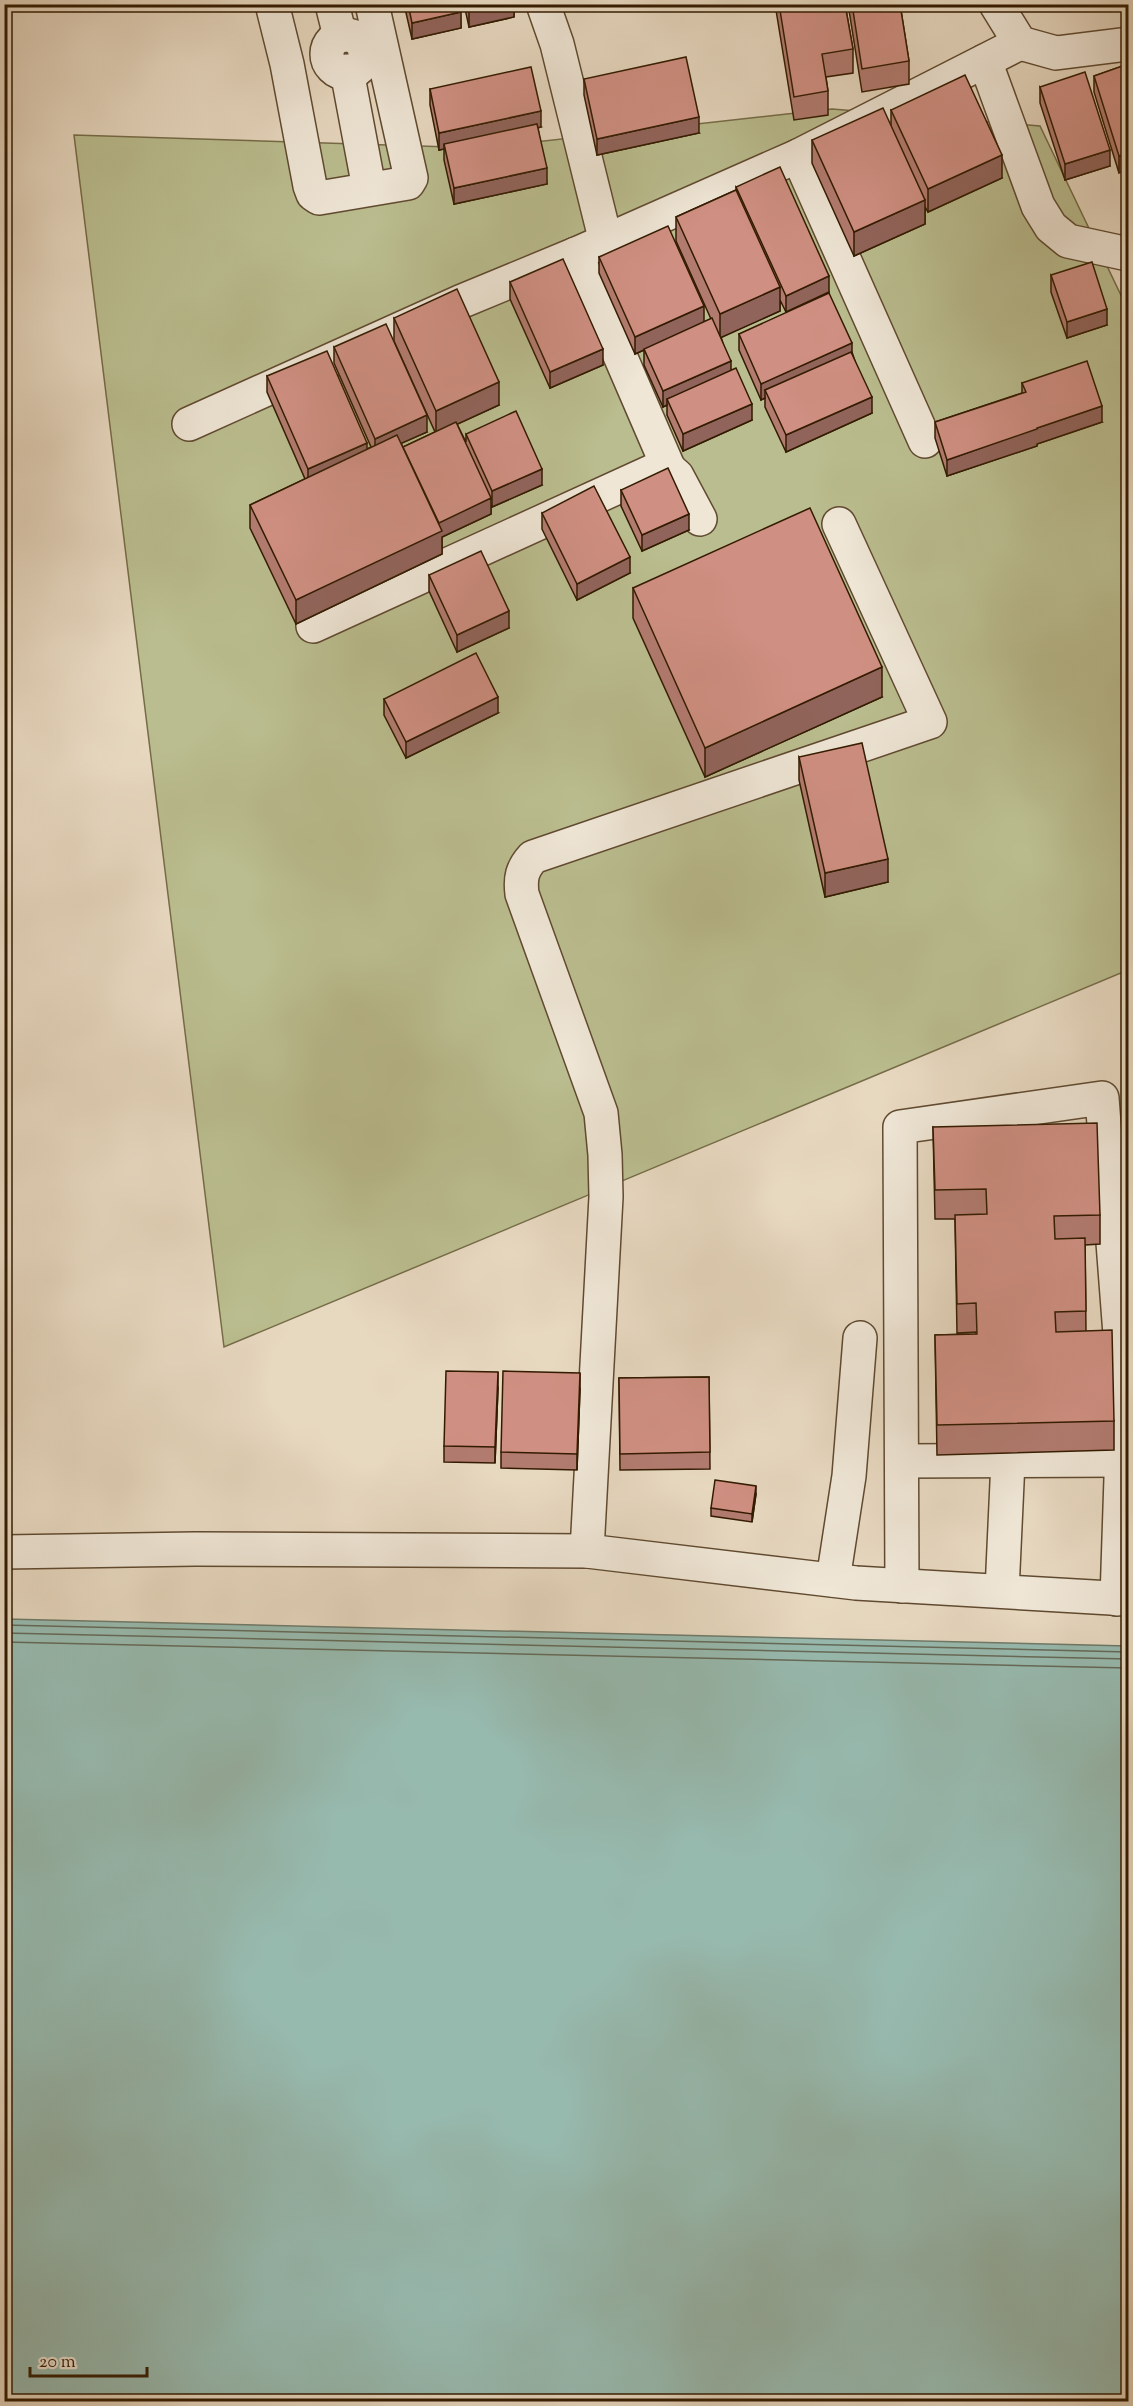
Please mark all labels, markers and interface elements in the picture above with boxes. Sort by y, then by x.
scale bar [30,2340,147,2378]
text: 20 m [39,2350,76,2376]

